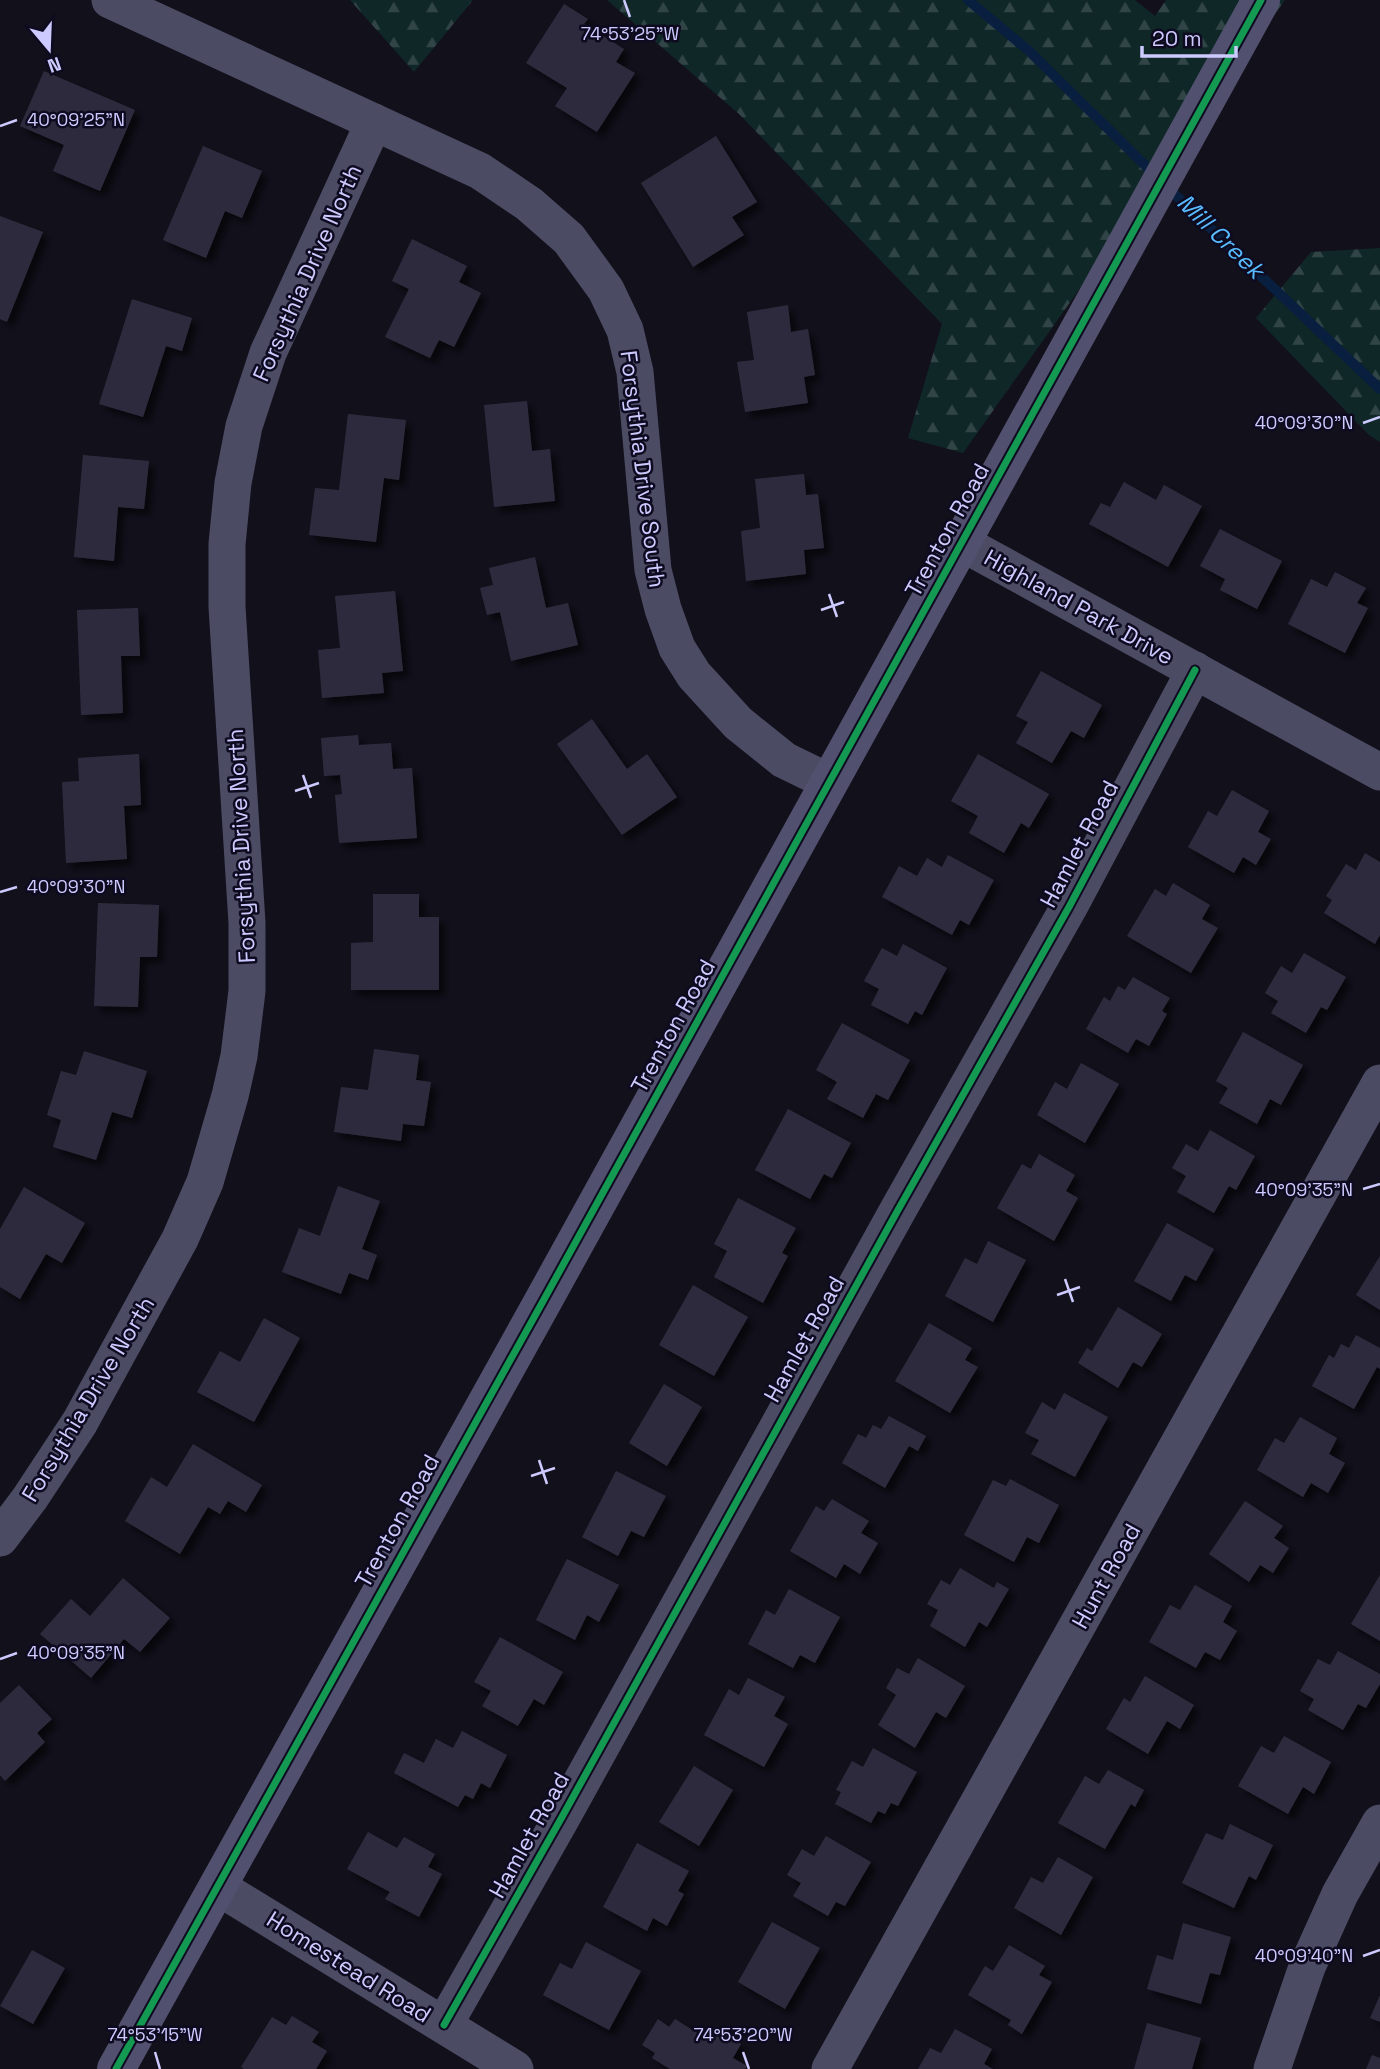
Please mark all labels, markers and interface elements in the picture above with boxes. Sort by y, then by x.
north arrow [14,14,84,84]
scale bar [1142,14,1236,58]
text: 74°53'25"W [581,22,679,45]
text: 20 m [1152,25,1202,52]
text: N [44,51,64,78]
text: 40°09'25"N [27,108,125,131]
street label: Forsythia Drive North [246,160,368,386]
water label: Mill Creek [1171,187,1274,287]
street label: Forsythia Drive South [614,349,672,589]
text: 40°09'30"N [1255,411,1353,434]
street label: Trenton Road [898,458,996,602]
street label: Highland Park Drive [979,542,1179,672]
street label: Forsythia Drive North [220,728,262,964]
street label: Hamlet Road [1033,775,1125,913]
text: 40°09'30"N [27,875,125,898]
street label: Trenton Road [624,954,722,1098]
text: 40°09'35"N [1255,1178,1353,1201]
street label: Hamlet Road [757,1271,851,1407]
street label: Forsythia Drive North [15,1291,161,1507]
street label: Trenton Road [348,1449,446,1593]
street label: Hunt Road [1065,1518,1147,1634]
text: 40°09'35"N [27,1641,125,1664]
street label: Hamlet Road [482,1767,576,1903]
street label: Homestead Road [261,1904,437,2030]
text: 40°09'40"N [1255,1944,1353,1967]
text: 74°53'15"W [107,2023,203,2046]
text: 74°53'20"W [693,2023,793,2046]

